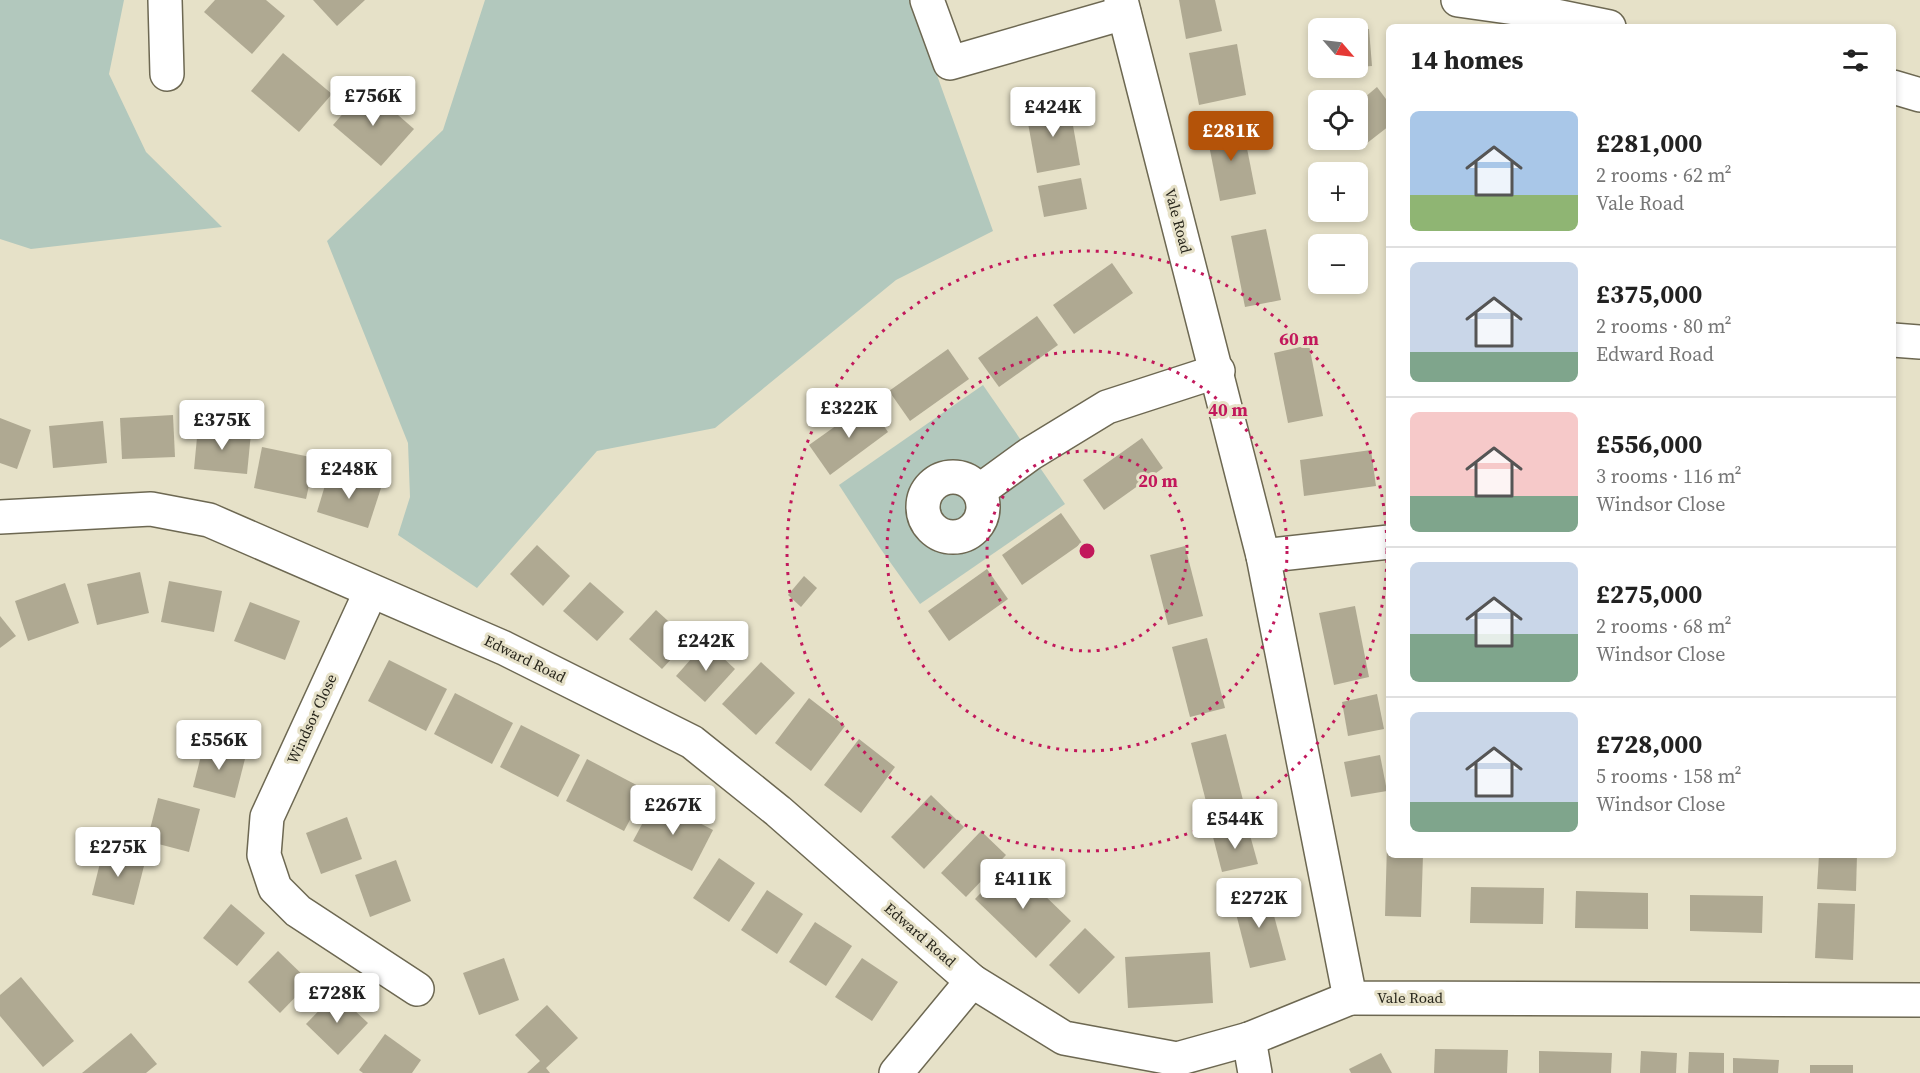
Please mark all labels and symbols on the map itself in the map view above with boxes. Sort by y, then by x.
north arrow [1308,18,1368,78]
pin: £756K [331,76,415,127]
pin: £424K [1011,87,1095,138]
pin: £281K [1189,111,1273,162]
street label: Vale Road [1160,186,1197,256]
text: 60 m [1279,326,1319,351]
pin: £322K [807,388,891,439]
text: 40 m [1208,397,1248,422]
pin: £375K [180,400,264,451]
pin: £248K [307,449,391,500]
text: 20 m [1138,468,1178,493]
centre of rings [1077,541,1097,561]
pin: £242K [664,621,748,672]
street label: Edward Road [481,630,570,688]
street label: Windsor Close [282,670,342,767]
pin: £556K [177,720,261,771]
pin: £267K [631,785,715,836]
pin: £544K [1193,799,1277,850]
pin: £275K [76,827,160,878]
pin: £411K [981,859,1065,910]
pin: £272K [1217,878,1301,929]
street label: Edward Road [880,898,961,972]
pin: £728K [295,973,379,1024]
street label: Vale Road [1377,987,1444,1008]

